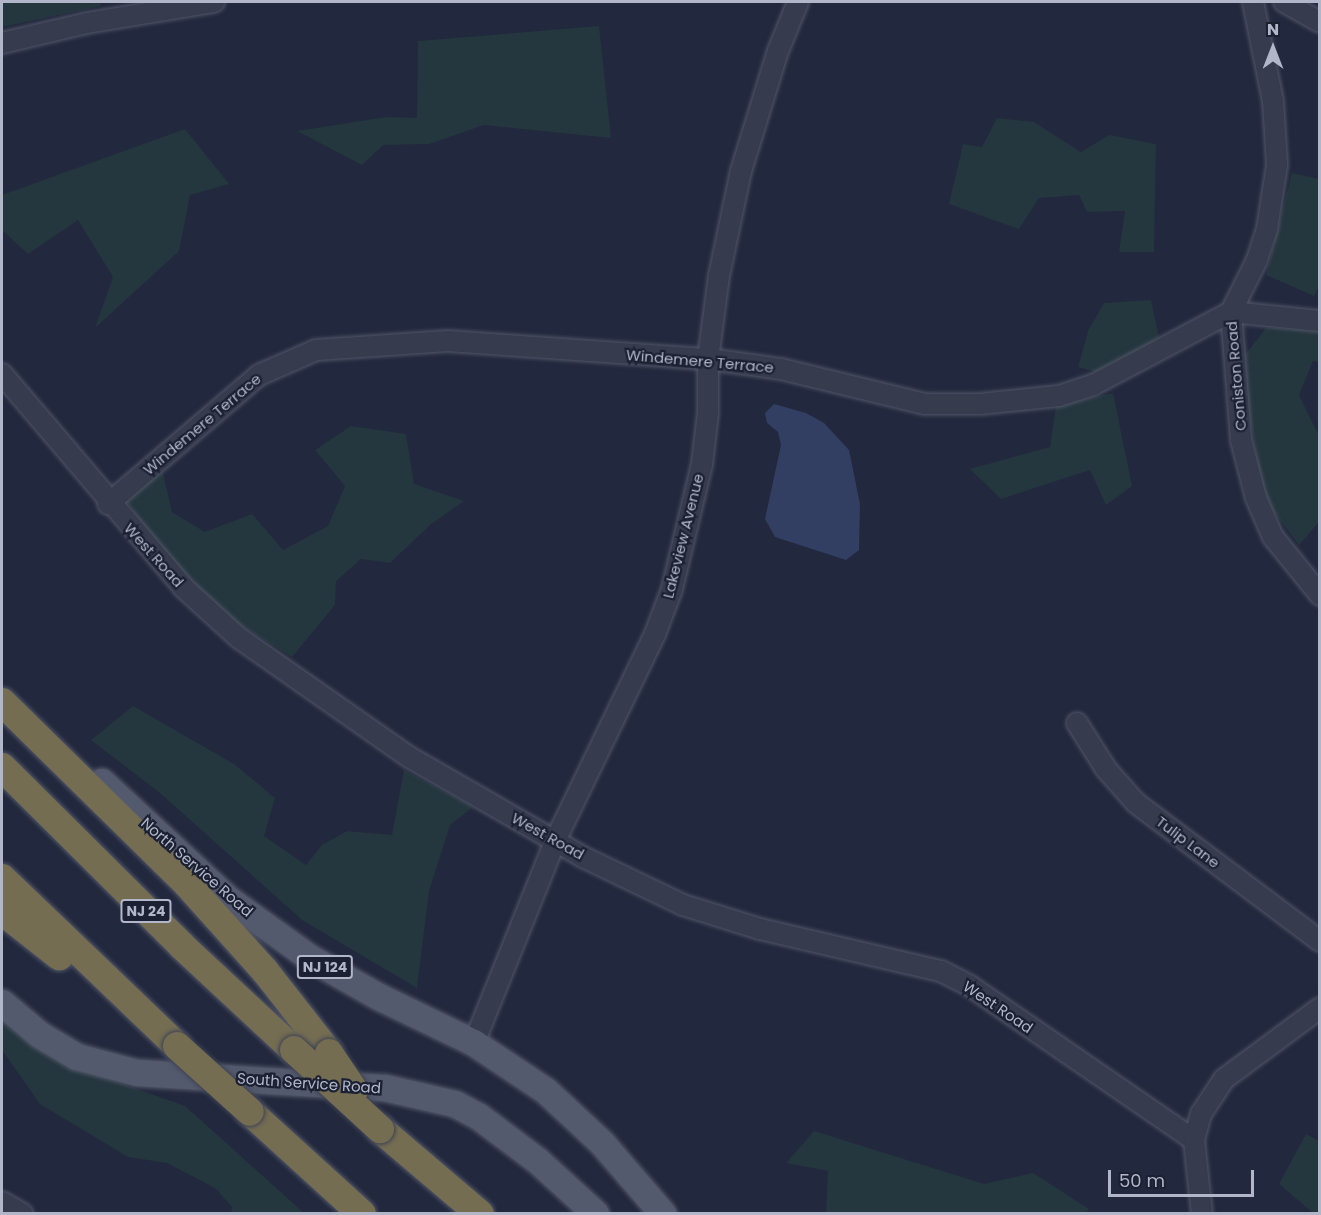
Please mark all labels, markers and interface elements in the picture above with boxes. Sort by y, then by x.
north arrow [1243,18,1303,78]
text: N [1267,18,1279,41]
street label: Coniston Road [1222,320,1250,432]
street label: Windemere Terrace [625,346,775,376]
street label: Windemere Terrace [139,369,265,479]
street label: Lakeview Avenue [659,472,707,600]
street label: West Road [120,519,188,591]
street label: West Road [509,809,587,863]
street label: Tulip Lane [1153,812,1223,872]
street label: North Service Road [138,814,256,920]
road number: NJ 24 [119,900,173,922]
road number: NJ 124 [296,956,354,978]
street label: West Road [960,977,1036,1037]
street label: South Service Road [236,1069,382,1097]
scale bar [1111,1158,1256,1196]
text: 50 m [1119,1168,1165,1193]

